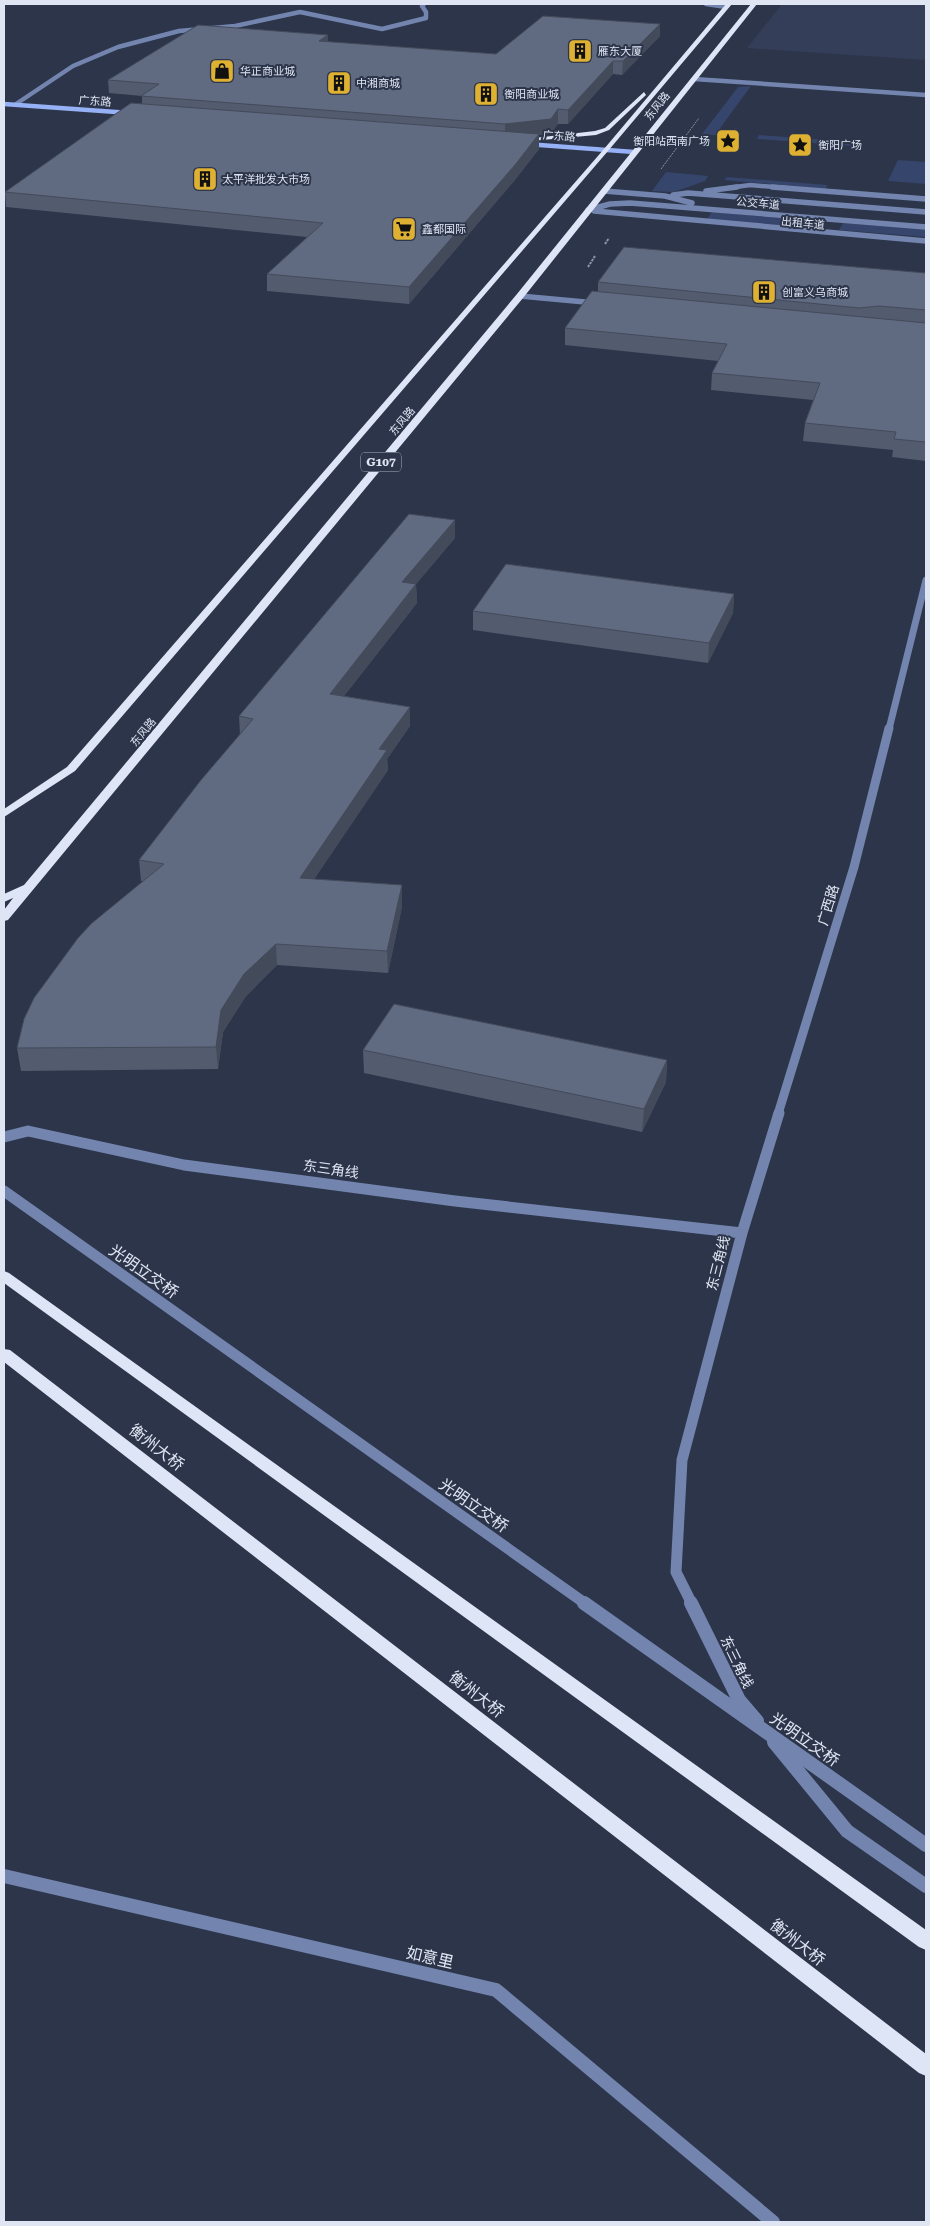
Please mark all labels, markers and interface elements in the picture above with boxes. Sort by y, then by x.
building icon: 雁东大厦 [567,38,593,64]
place label: 雁东大厦 [598,45,642,58]
shop icon: 华正商业城 [209,58,235,84]
place label: 华正商业城 [240,65,295,78]
building icon: 中湘商城 [326,70,352,96]
place label: 中湘商城 [356,77,400,90]
building icon: 衡阳商业城 [473,81,499,107]
place label: 衡阳商业城 [504,88,559,101]
street label: 东风路 [642,89,673,123]
street label: 广东路 [78,94,112,109]
place icon: 衡阳站西南广场 [715,128,741,154]
street label: 广东路 [542,129,576,144]
place icon: 衡阳广场 [787,132,813,158]
place label: 衡阳站西南广场 [633,135,710,148]
place label: 衡阳广场 [818,139,862,152]
building icon: 太平洋批发大市场 [192,166,218,192]
place label: 太平洋批发大市场 [222,173,310,186]
street label: 公交车道 [735,195,780,212]
street label: 出租车道 [780,215,825,232]
supermarket icon: 鑫都国际 [391,216,417,242]
place label: 鑫都国际 [422,223,466,236]
building icon: 创富义乌商城 [751,279,777,305]
place label: 创富义乌商城 [782,286,848,299]
street label: 东风路 [387,405,418,438]
road number: G107 [361,452,401,472]
street label: 东风路 [128,716,159,749]
street label: 广西路 [814,883,842,927]
street label: 东三角线 [302,1157,360,1181]
street label: 东三角线 [703,1234,733,1292]
street label: 光明立交桥 [105,1241,182,1302]
street label: 衡州大桥 [126,1420,188,1475]
street label: 光明立交桥 [435,1475,512,1536]
street label: 东三角线 [718,1633,756,1691]
street label: 衡州大桥 [446,1667,508,1722]
street label: 光明立交桥 [766,1709,843,1770]
street label: 衡州大桥 [767,1915,829,1970]
street label: 如意里 [404,1943,455,1972]

